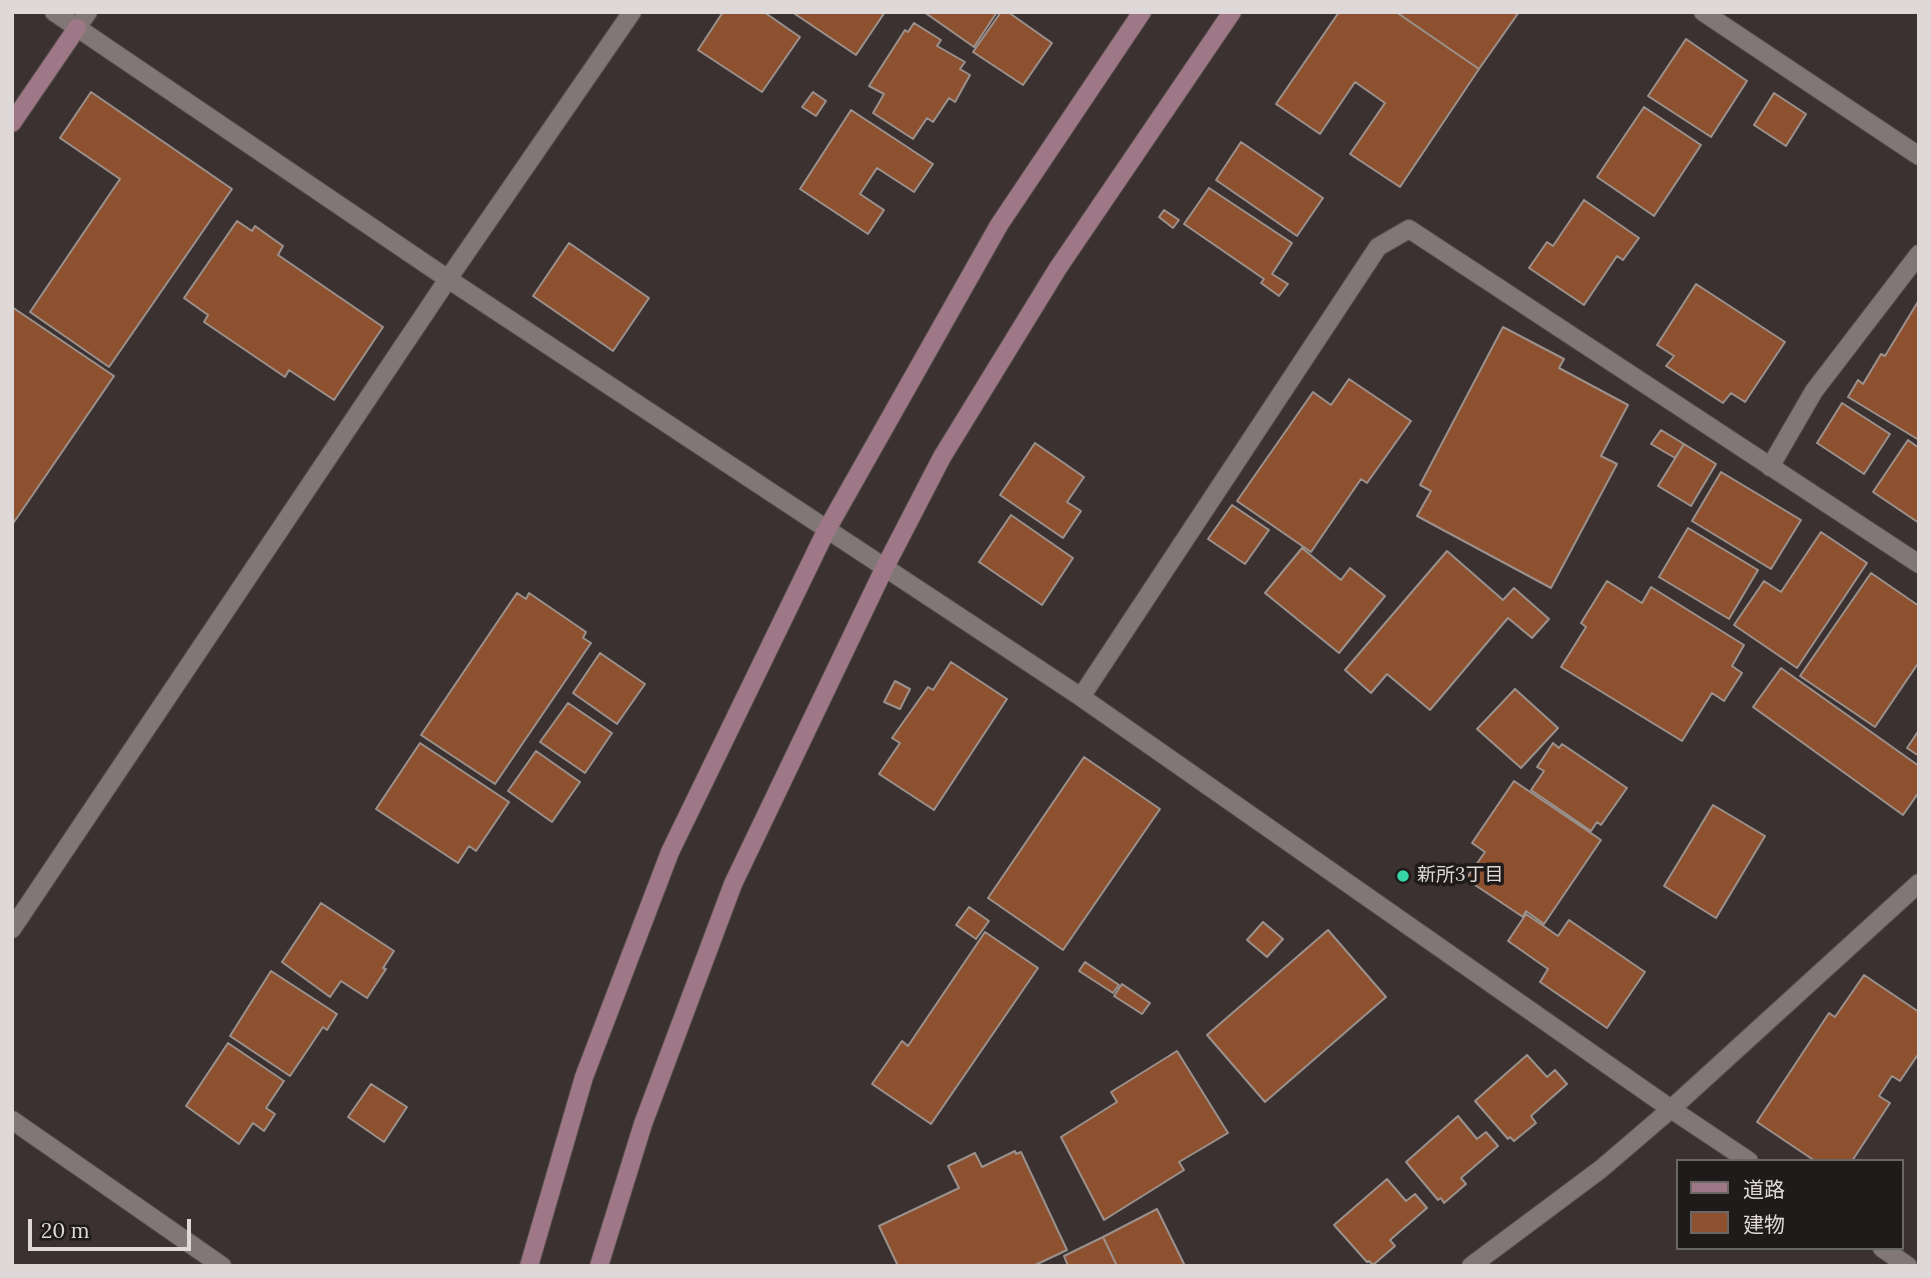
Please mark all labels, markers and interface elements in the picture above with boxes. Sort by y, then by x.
place label: 新所3丁目 [1417,865,1504,887]
marker: 新所3丁目 [1395,868,1411,884]
legend [1675,1159,1903,1250]
text: 道路 [1743,1176,1785,1203]
scale bar [32,1204,194,1248]
text: 建物 [1743,1211,1785,1238]
text: 20 m [41,1217,90,1244]

